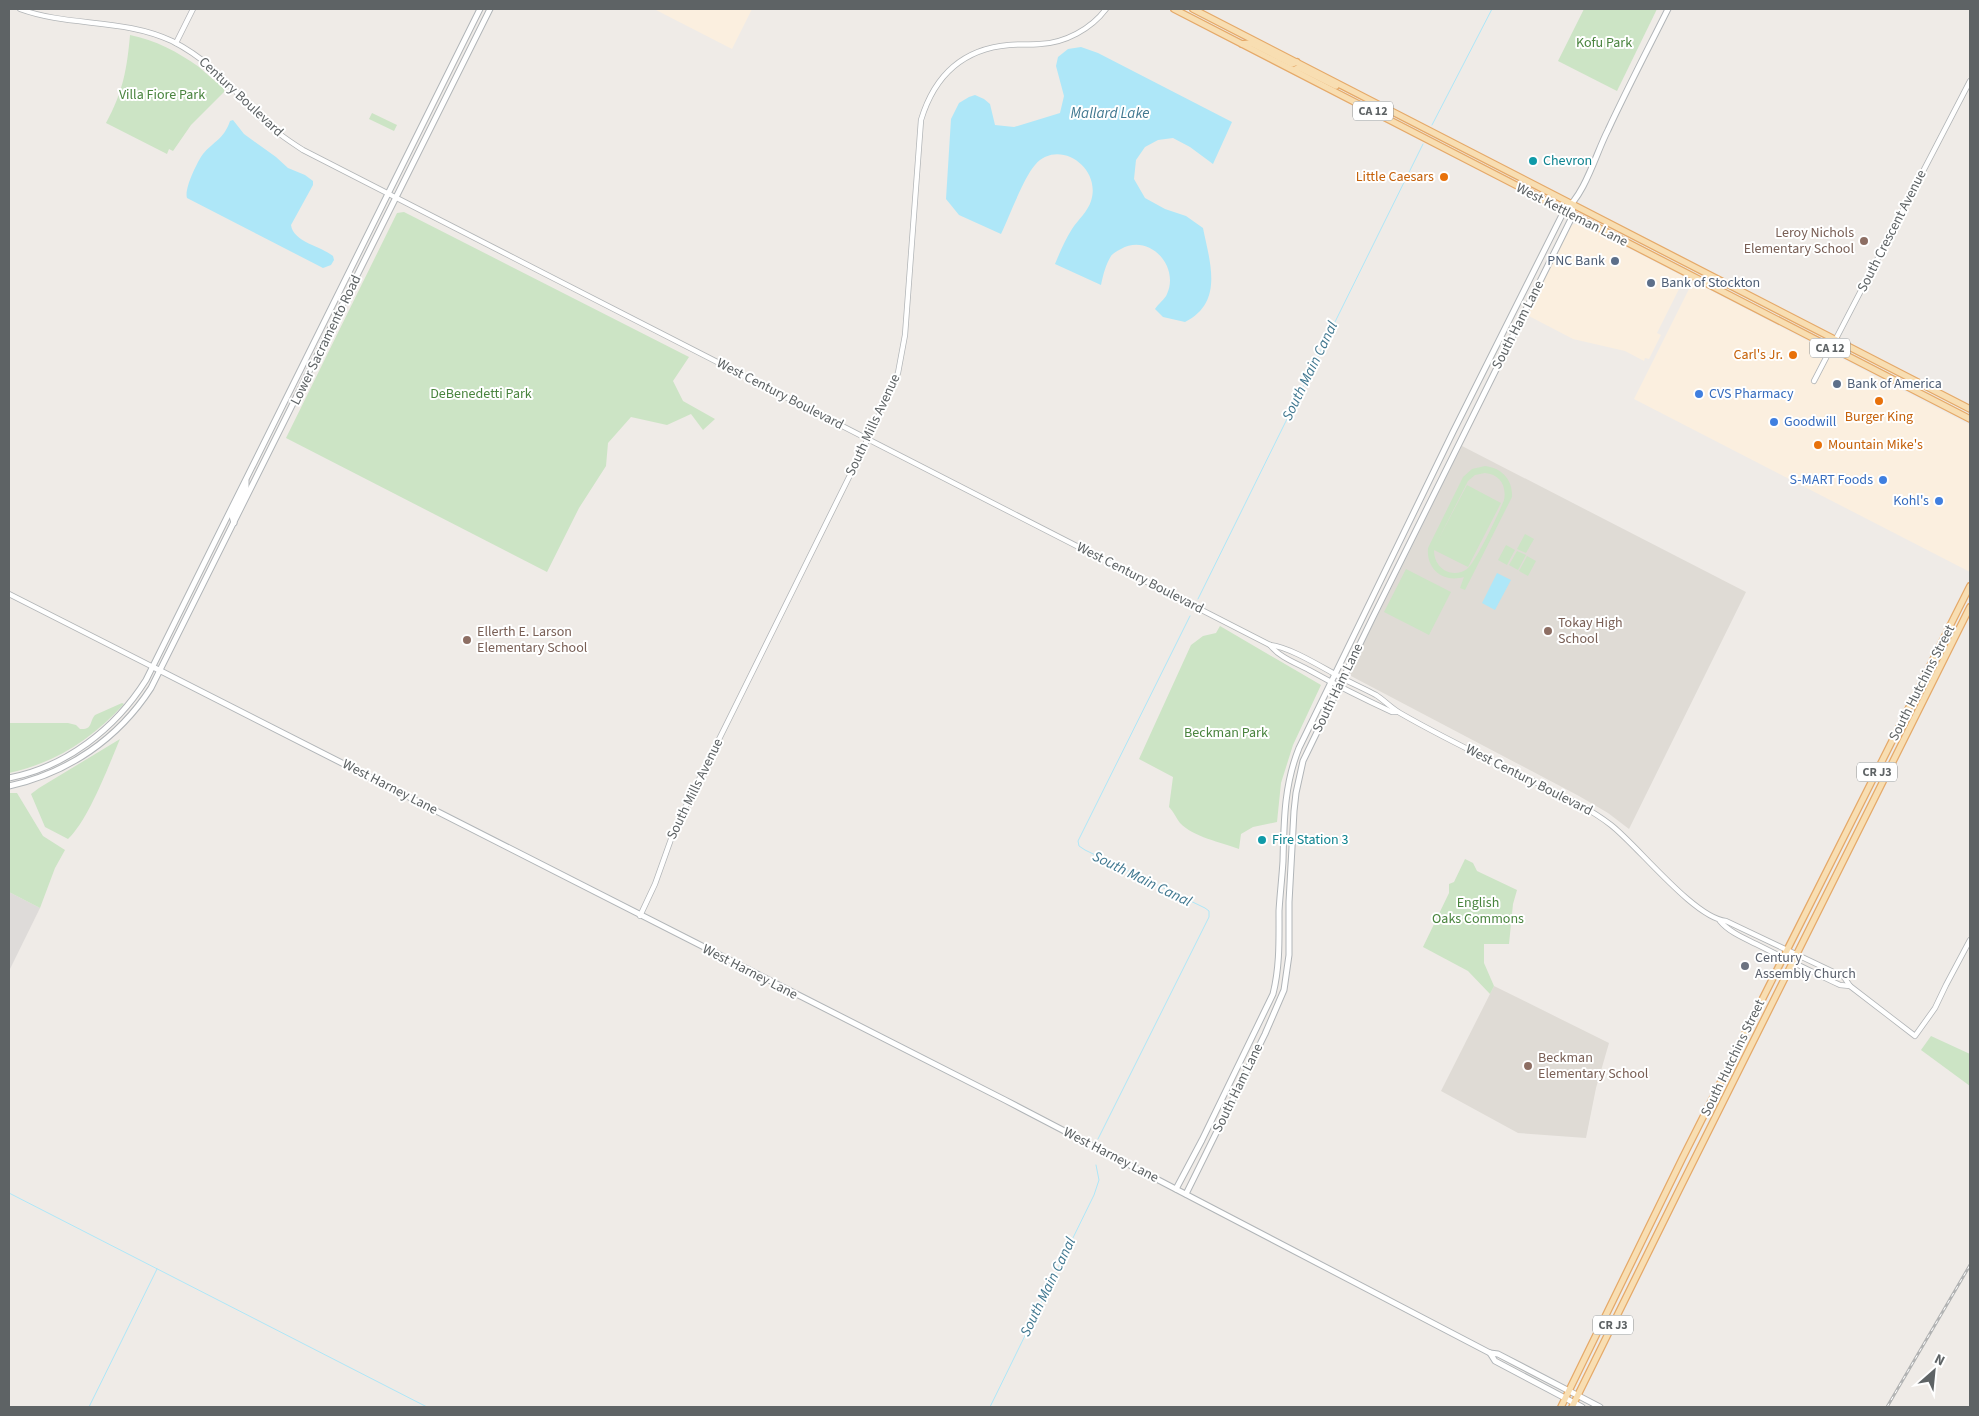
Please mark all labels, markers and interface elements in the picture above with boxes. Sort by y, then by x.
park label: Kofu Park [1576,33,1632,53]
street label: Century Boulevard [194,52,288,142]
park label: Villa Fiore Park [119,85,205,105]
road number: CA 12 [1353,102,1393,120]
water label: Mallard Lake [1071,103,1149,124]
place label: Chevron [1543,151,1592,171]
marker: Chevron [1527,155,1539,167]
street label: South Crescent Avenue [1853,166,1932,296]
place label: Little Caesars [1356,167,1434,187]
marker: Little Caesars [1438,171,1450,183]
street label: West Kettleman Lane [1513,178,1631,252]
place label: Leroy Nichols Elementary School [1744,223,1854,259]
marker: Leroy Nichols Elementary School [1858,235,1870,247]
place label: PNC Bank [1547,251,1605,271]
marker: PNC Bank [1609,255,1621,267]
street label: Lower Sacramento Road [286,272,366,408]
place label: Bank of Stockton [1661,273,1760,293]
street label: South Ham Lane [1487,277,1549,373]
marker: Bank of Stockton [1645,277,1657,289]
water label: South Main Canal [1277,318,1343,424]
road number: CA 12 [1810,338,1850,358]
place label: Carl's Jr. [1733,345,1783,365]
marker: Carl's Jr. [1787,349,1799,361]
street label: West Century Boulevard [713,353,847,435]
street label: South Mills Avenue [841,371,905,479]
place label: Bank of America [1847,374,1942,394]
marker: Bank of America [1831,378,1843,390]
park label: DeBenedetti Park [430,384,532,404]
place label: CVS Pharmacy [1709,384,1794,404]
marker: CVS Pharmacy [1693,388,1705,400]
marker: Burger King [1873,395,1885,407]
place label: Burger King [1845,407,1913,427]
place label: Goodwill [1784,412,1837,432]
marker: Goodwill [1768,416,1780,428]
place label: Mountain Mike's [1828,435,1923,455]
marker: Mountain Mike's [1812,439,1824,451]
place label: S-MART Foods [1790,470,1873,490]
marker: S-MART Foods [1877,474,1889,486]
place label: Kohl's [1893,491,1929,511]
marker: Kohl's [1933,495,1945,507]
street label: West Century Boulevard [1073,537,1207,619]
place label: Tokay High School [1558,613,1623,649]
street label: South Hutchins Street [1884,621,1960,745]
place label: Ellerth E. Larson Elementary School [477,622,588,658]
marker: Tokay High School [1542,625,1554,637]
marker: Ellerth E. Larson Elementary School [461,634,473,646]
street label: South Ham Lane [1308,640,1368,736]
park label: Beckman Park [1184,723,1268,743]
street label: South Mills Avenue [662,735,728,843]
street label: West Century Boulevard [1462,739,1596,821]
street label: West Harney Lane [339,754,441,820]
road number: CR J3 [1857,762,1897,782]
place label: Fire Station 3 [1272,830,1348,850]
marker: Fire Station 3 [1256,834,1268,846]
water label: South Main Canal [1089,846,1195,912]
park label: English Oaks Commons [1432,893,1524,929]
street label: West Harney Lane [699,939,801,1005]
place label: Century Assembly Church [1755,948,1856,984]
marker: Century Assembly Church [1739,960,1751,972]
street label: South Hutchins Street [1696,996,1770,1120]
street label: South Ham Lane [1208,1040,1268,1136]
place label: Beckman Elementary School [1538,1048,1649,1084]
marker: Beckman Elementary School [1522,1060,1534,1072]
street label: West Harney Lane [1060,1122,1162,1188]
water label: South Main Canal [1015,1234,1081,1340]
road number: CR J3 [1593,1316,1633,1334]
north arrow [1909,1346,1959,1396]
text: N [1931,1349,1948,1371]

